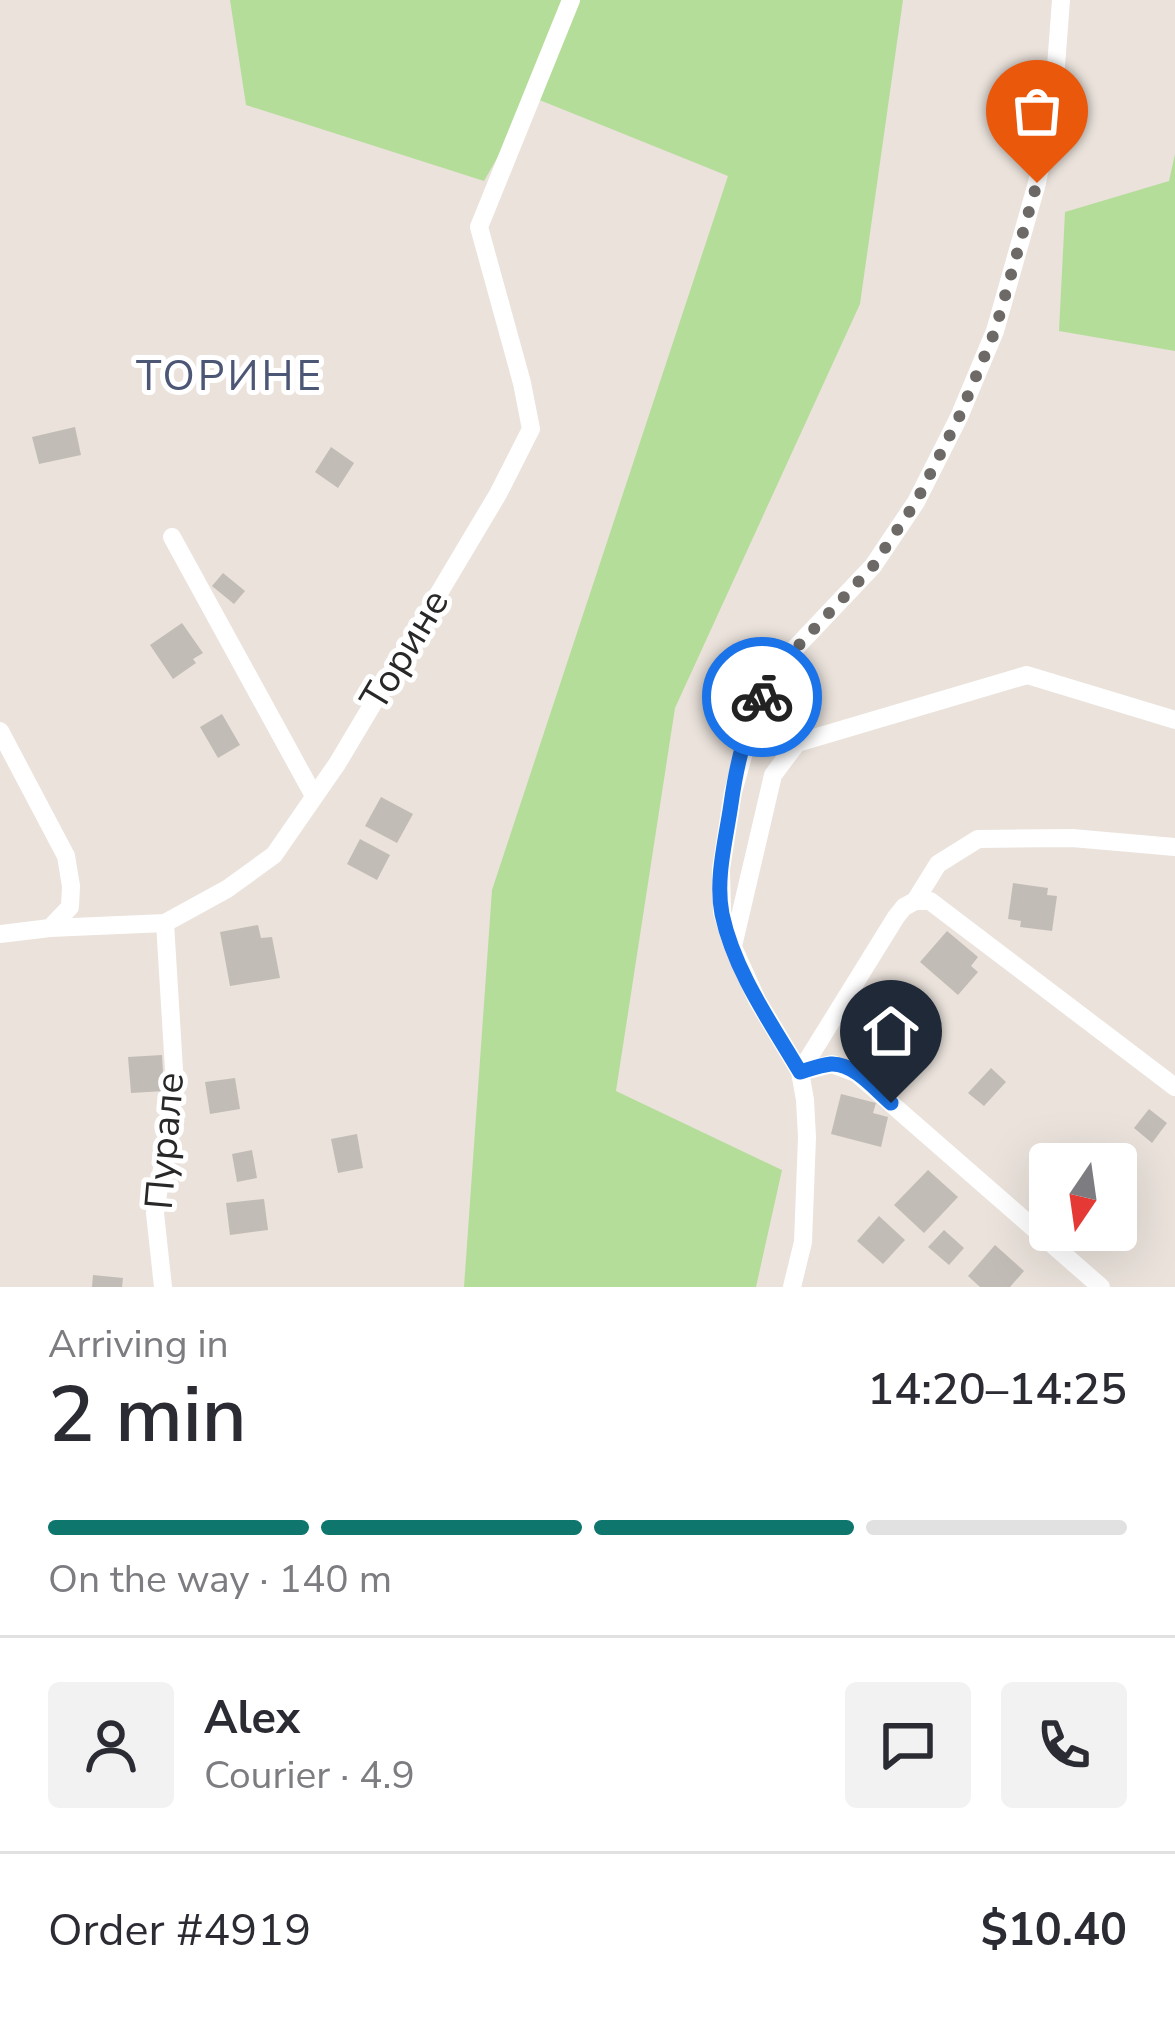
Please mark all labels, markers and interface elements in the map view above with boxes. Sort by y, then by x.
pin [986,60,1088,183]
icon: bag [1004,78,1070,144]
district label: ТОРИНЕ [136,348,324,405]
street label: Торине [348,580,462,720]
courier [702,637,822,757]
icon: bike [729,664,795,730]
pin [840,980,942,1103]
icon: home [858,998,924,1064]
street label: Пурале [133,1070,197,1212]
north arrow [1029,1143,1137,1251]
map controls [1029,1143,1137,1251]
text: Arriving in [48,1318,229,1371]
text: 14:20–14:25 [867,1359,1127,1420]
text: 2 min [48,1362,247,1469]
text: On the way · 140 m [48,1553,392,1606]
button: person [48,1682,174,1808]
button: chat [845,1682,971,1808]
button: phone [1001,1682,1127,1808]
text: Alex [204,1688,300,1749]
text: Courier · 4.9 [204,1749,415,1802]
text: Order #4919 [48,1900,311,1961]
text: $10.40 [981,1900,1127,1961]

